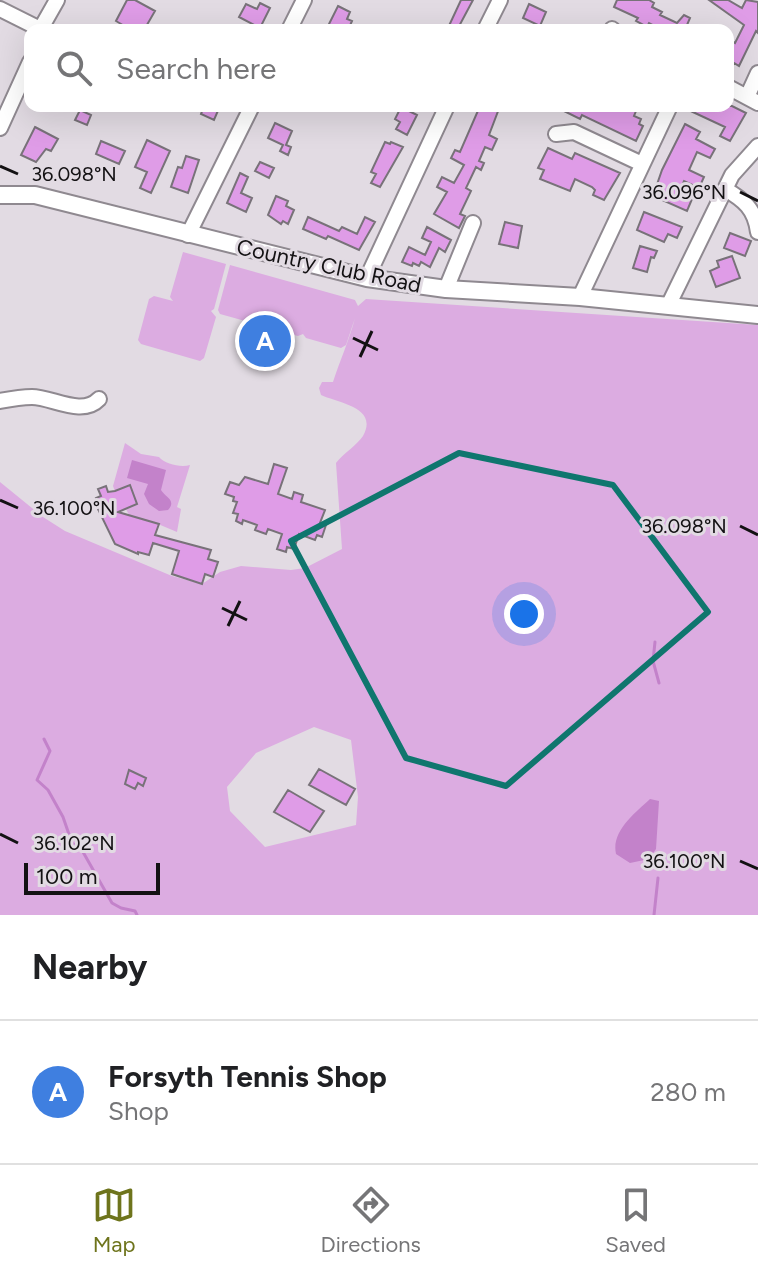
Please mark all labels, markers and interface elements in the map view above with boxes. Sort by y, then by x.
search box [24,24,734,112]
icon: search [52,46,96,90]
text: Search here [116,50,276,87]
text: 36.098°N [31,162,117,186]
text: 36.096°N [642,180,726,204]
street label: Country Club Road [234,233,424,299]
pin: A [239,311,291,371]
text: 36.100°N [32,496,116,520]
text: 36.098°N [641,514,727,538]
your location [504,594,544,634]
text: 36.102°N [33,831,115,855]
text: 36.100°N [642,849,726,873]
scale bar [24,859,160,895]
text: 100 m [36,863,97,890]
text: Nearby [32,947,147,988]
text: Forsyth Tennis Shop [108,1058,387,1095]
text: A [49,1076,67,1108]
text: 280 m [650,1076,726,1108]
text: Shop [108,1095,169,1127]
tab: Map [92,1183,136,1258]
tab: Directions [321,1183,421,1258]
tab: Saved [605,1183,666,1258]

